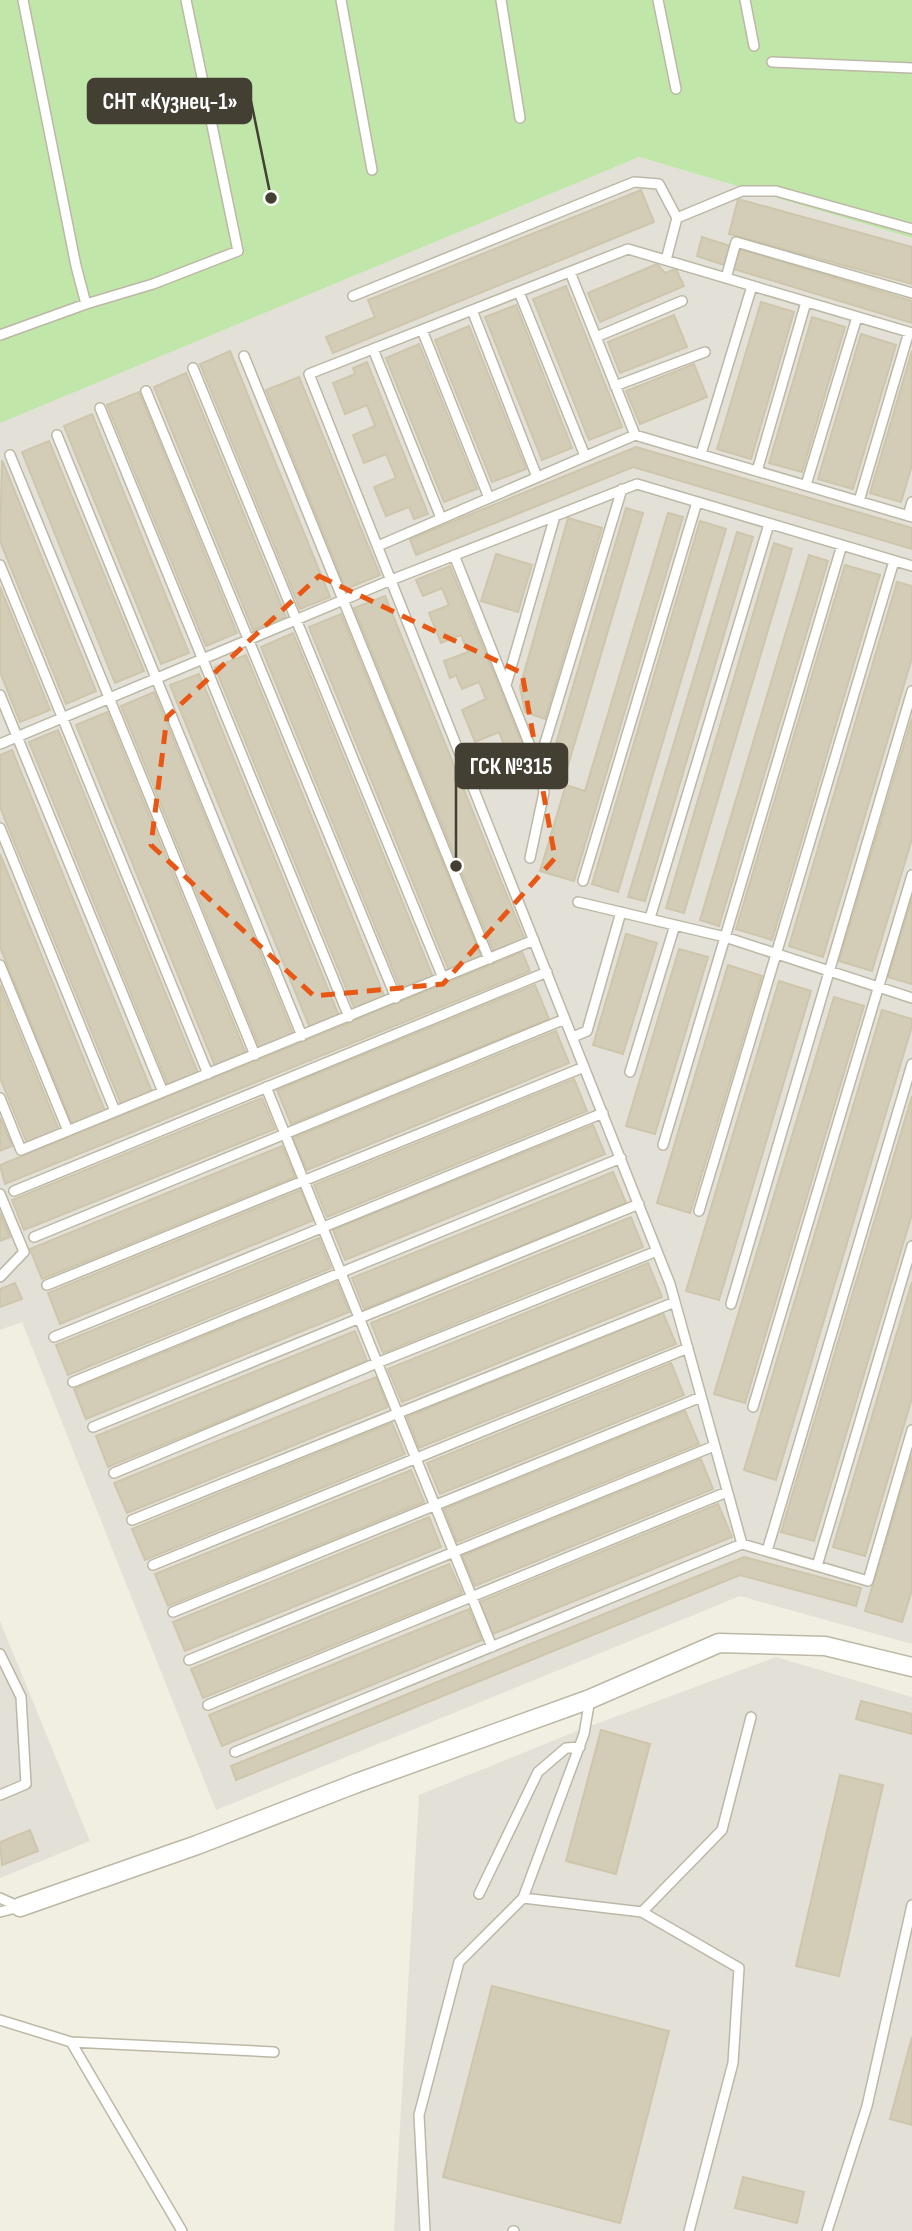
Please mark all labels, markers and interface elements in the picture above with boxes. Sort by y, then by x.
callout: СНТ «Кузнец-1» [88,79,251,123]
text: СНТ «Кузнец-1» [103,88,238,116]
callout: ГСК №315 [456,744,567,788]
text: ГСК №315 [470,753,552,781]

